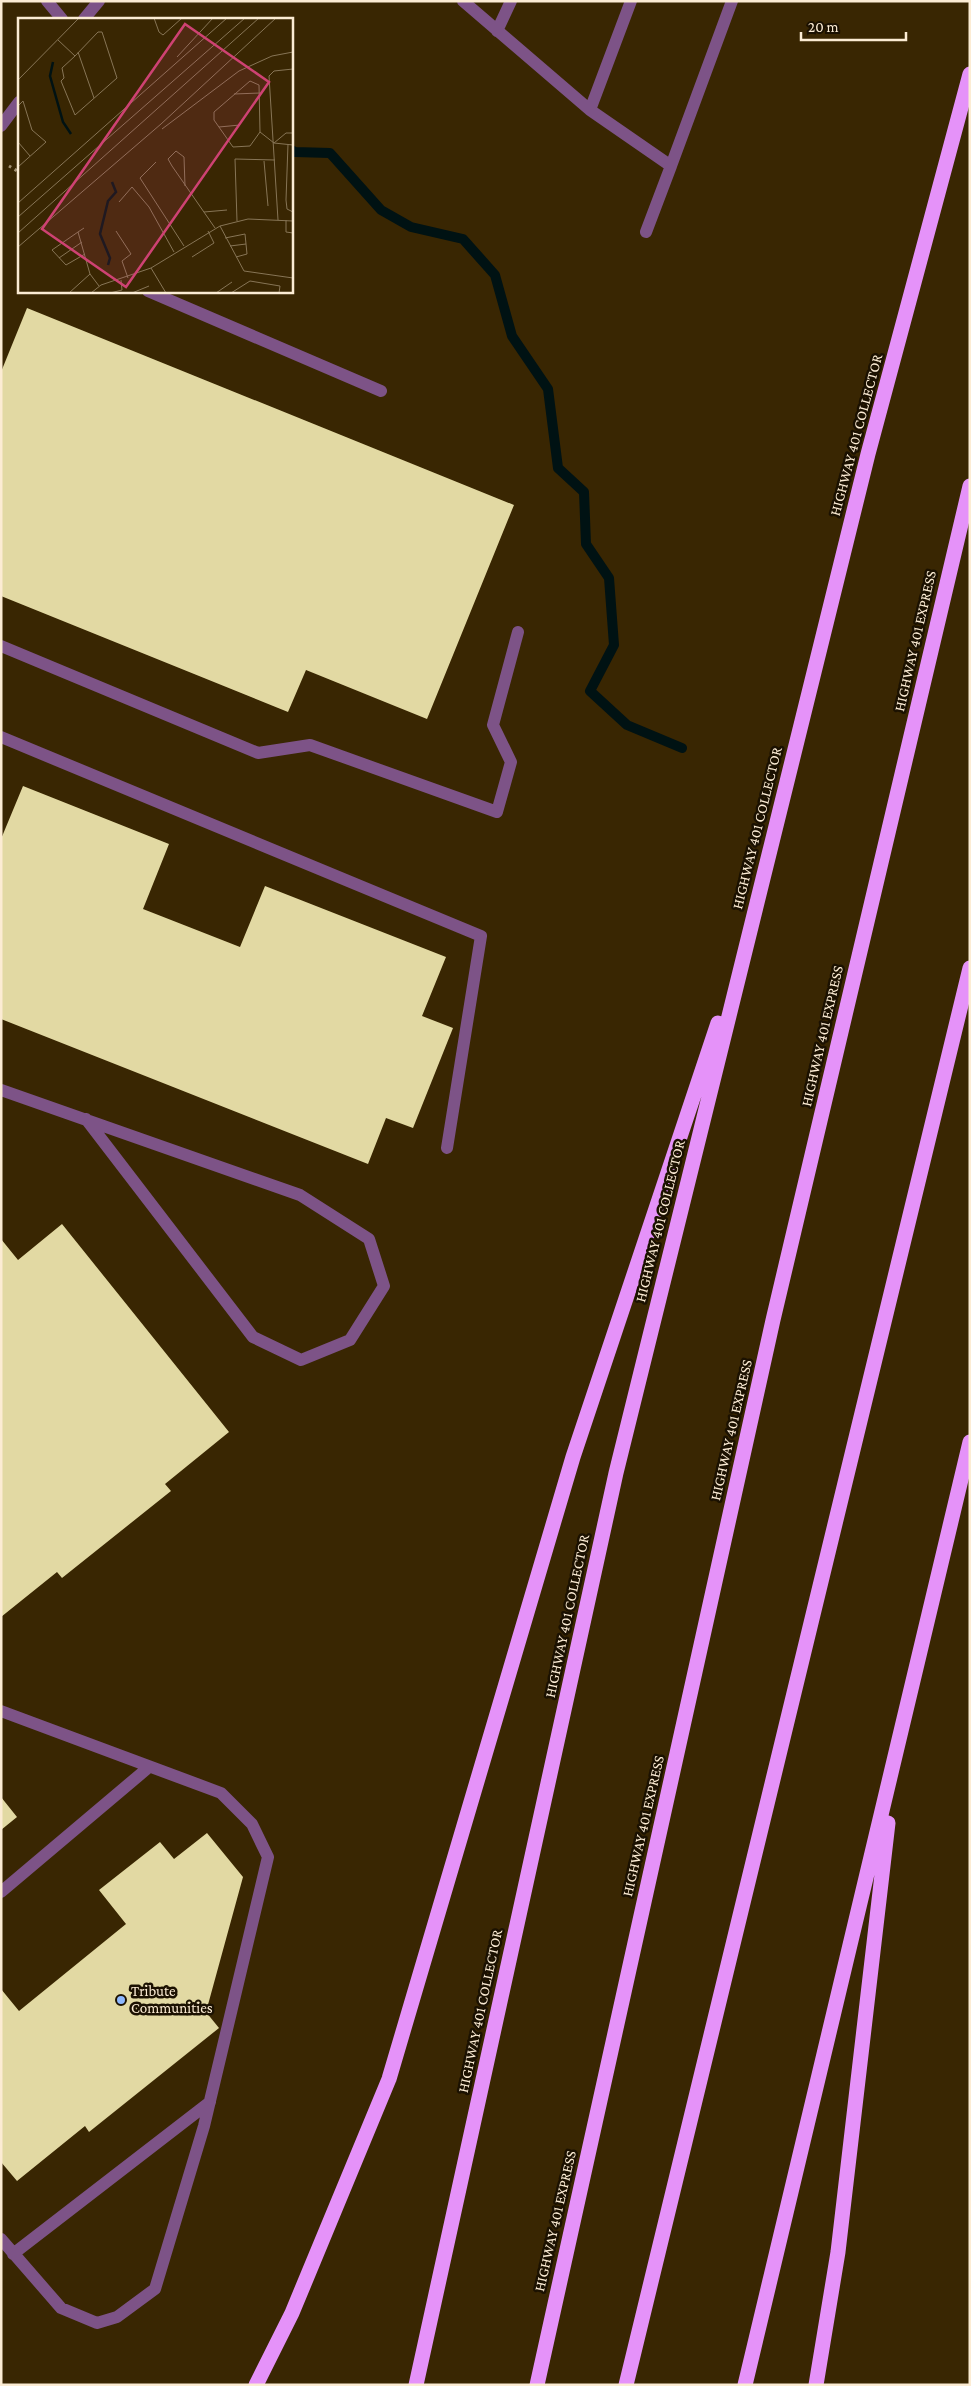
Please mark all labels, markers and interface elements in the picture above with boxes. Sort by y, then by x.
scale bar [801,10,906,42]
inset map [18,18,292,292]
text: 20 m [808,19,839,35]
street label: HIGHWAY 401 COLLECTOR [827,352,885,518]
street label: HIGHWAY 401 EXPRESS [891,569,939,713]
street label: HIGHWAY 401 COLLECTOR [729,745,785,911]
street label: HIGHWAY 401 EXPRESS [798,964,846,1108]
street label: HIGHWAY 401 COLLECTOR [632,1138,688,1304]
street label: HIGHWAY 401 EXPRESS [707,1358,755,1502]
street label: HIGHWAY 401 COLLECTOR [542,1532,592,1699]
street label: HIGHWAY 401 EXPRESS [619,1754,667,1898]
street label: HIGHWAY 401 COLLECTOR [455,1927,505,2094]
place label: Tribute Communities [131,1983,213,2016]
marker: Tribute Communities [115,1994,127,2006]
street label: HIGHWAY 401 EXPRESS [531,2149,579,2293]

